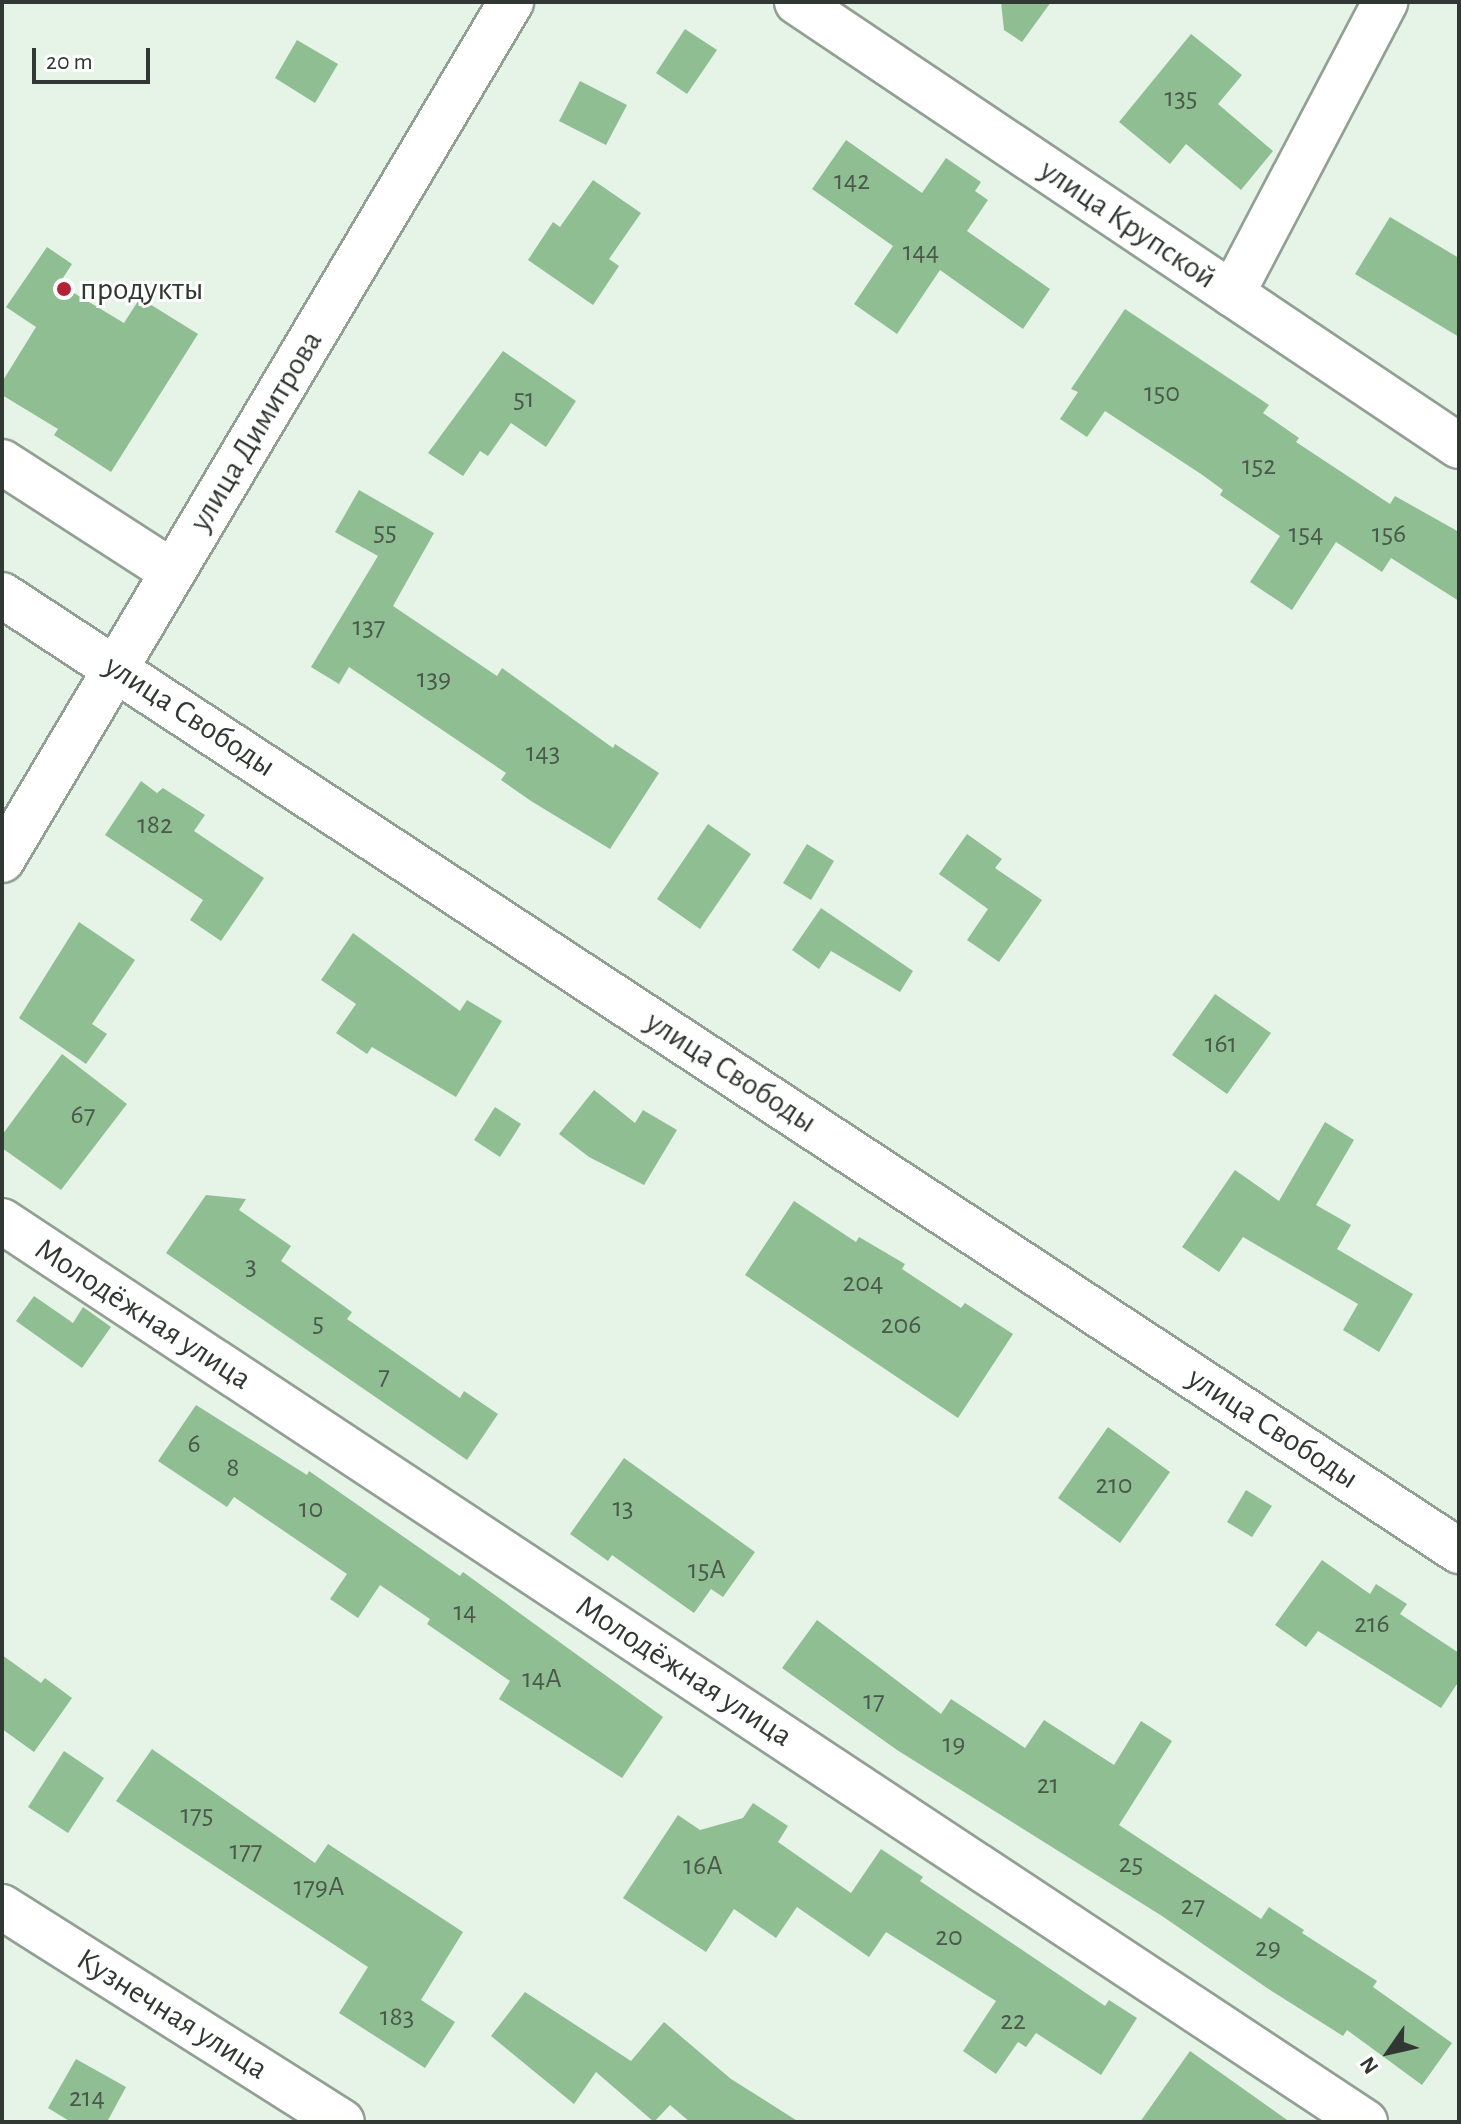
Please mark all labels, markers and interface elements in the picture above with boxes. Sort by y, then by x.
scale bar [36,32,154,82]
text: 20 m [46,50,93,74]
house number: 135 [1165,81,1197,115]
street label: улица Крупской [1032,151,1224,297]
house number: 142 [834,164,870,198]
house number: 144 [903,235,939,269]
place label: продукты [80,270,203,308]
marker: продукты [55,280,73,298]
street label: улица Димитрова [181,324,331,538]
house number: 150 [1144,376,1180,410]
house number: 51 [513,382,535,416]
house number: 152 [1242,449,1276,483]
house number: 55 [373,515,397,549]
house number: 154 [1289,517,1323,551]
house number: 156 [1372,517,1406,551]
house number: 137 [353,610,385,644]
street label: улица Свободы [97,647,283,785]
house number: 139 [417,662,451,696]
house number: 143 [526,736,560,770]
house number: 182 [137,808,173,842]
street label: улица Свободы [638,1003,824,1141]
house number: 161 [1205,1027,1237,1061]
house number: 67 [71,1098,95,1132]
street label: Молодёжная улица [28,1230,258,1398]
house number: 3 [245,1249,257,1283]
house number: 204 [843,1266,883,1300]
house number: 5 [312,1306,324,1340]
house number: 206 [881,1308,921,1342]
house number: 7 [378,1359,390,1393]
street label: улица Свободы [1180,1359,1366,1497]
house number: 6 [187,1427,201,1461]
house number: 8 [226,1451,240,1485]
house number: 210 [1095,1468,1133,1502]
house number: 13 [612,1491,634,1525]
house number: 10 [299,1492,323,1526]
house number: 15А [688,1553,726,1587]
street label: Молодёжная улица [569,1587,799,1755]
house number: 14 [453,1595,477,1629]
house number: 216 [1354,1607,1390,1641]
house number: 14А [522,1662,562,1696]
house number: 17 [863,1684,885,1718]
house number: 19 [943,1727,965,1761]
house number: 21 [1037,1768,1059,1802]
house number: 175 [180,1798,214,1832]
house number: 177 [230,1834,262,1868]
house number: 25 [1119,1847,1143,1881]
house number: 16А [683,1849,723,1883]
house number: 179А [294,1870,344,1904]
house number: 27 [1181,1889,1205,1923]
house number: 20 [935,1920,963,1954]
house number: 29 [1255,1931,1281,1965]
street label: Кузнечная улица [69,1940,275,2088]
house number: 183 [380,2000,414,2034]
house number: 22 [1000,2004,1026,2038]
north arrow [1349,2012,1429,2092]
text: N [1356,2053,1383,2078]
house number: 214 [69,2081,105,2115]

